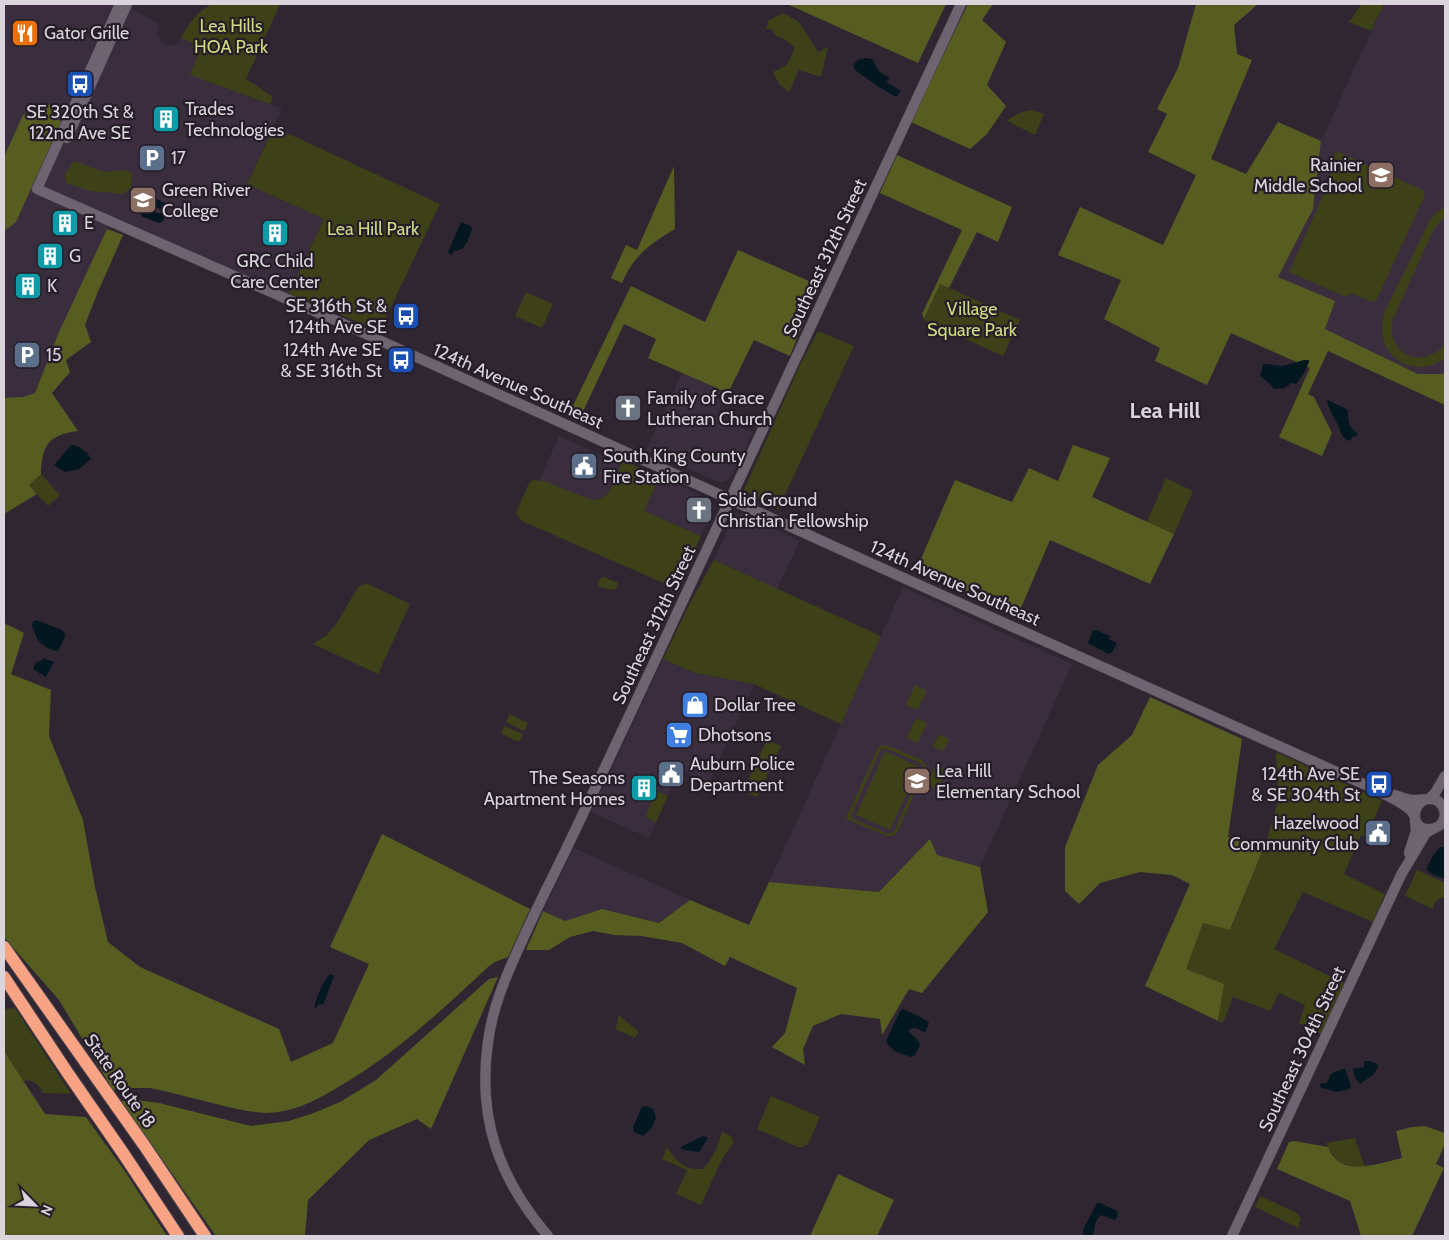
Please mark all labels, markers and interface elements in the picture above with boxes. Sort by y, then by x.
park label: Lea Hills HOA Park [194,15,269,58]
restaurant icon: Gator Grille [10,18,40,48]
place label: Gator Grille [44,22,129,44]
bus stop icon: SE 320th St & 122nd Ave SE [65,69,95,99]
place label: Trades Technologies [185,98,284,141]
place label: SE 320th St & 122nd Ave SE [26,101,134,144]
building icon: Trades Technologies [151,104,181,134]
parking icon: 17 [137,143,167,173]
place label: 17 [171,147,186,169]
place label: Rainier Middle School [1254,154,1363,197]
school or university icon: Rainier Middle School [1366,160,1396,190]
street label: Southeast 312th Street [779,175,871,341]
place label: Green River College [162,179,250,222]
school or university icon: Green River College [128,185,158,215]
building icon: E [50,208,80,238]
place label: E [84,212,94,234]
building icon: GRC Child Care Center [260,218,290,248]
park label: Lea Hill Park [327,218,420,240]
building icon: G [35,241,65,271]
place label: G [69,245,81,267]
place label: GRC Child Care Center [230,250,320,293]
building icon: K [13,271,43,301]
place label: K [47,275,58,297]
place label: SE 316th St & 124th Ave SE [285,295,387,338]
park label: Village Square Park [927,298,1018,341]
bus stop icon: SE 316th St & 124th Ave SE [391,301,421,331]
place label: 124th Ave SE & SE 316th St [280,339,382,382]
street label: 124th Avenue Southeast [430,339,606,433]
parking icon: 15 [12,340,42,370]
place label: 15 [46,344,62,366]
bus stop icon: 124th Ave SE & SE 316th St [386,345,416,375]
place label: Family of Grace Lutheran Church [647,387,772,430]
church icon: Family of Grace Lutheran Church [613,393,643,423]
district label: Lea Hill [1130,397,1201,424]
place label: South King County Fire Station [603,445,745,488]
public building icon: South King County Fire Station [569,451,599,481]
place label: Solid Ground Christian Fellowship [718,489,869,532]
church icon: Solid Ground Christian Fellowship [684,495,714,525]
street label: 124th Avenue Southeast [867,536,1043,630]
street label: Southeast 312th Street [608,542,700,708]
shop icon: Dollar Tree [680,690,710,720]
place label: Dollar Tree [714,694,796,716]
supermarket icon: Dhotsons [664,720,694,750]
place label: Dhotsons [698,724,771,746]
place label: Auburn Police Department [690,753,795,796]
public building icon: Auburn Police Department [656,759,686,789]
place label: Lea Hill Elementary School [936,760,1081,803]
place label: 124th Ave SE & SE 304th St [1252,763,1360,806]
school or university icon: Lea Hill Elementary School [902,766,932,796]
place label: The Seasons Apartment Homes [484,767,625,810]
bus stop icon: 124th Ave SE & SE 304th St [1364,769,1394,799]
building icon: The Seasons Apartment Homes [629,773,659,803]
place label: Hazelwood Community Club [1229,812,1359,855]
public building icon: Hazelwood Community Club [1363,818,1393,848]
street label: Southeast 304th Street [1254,963,1350,1135]
street label: State Route 18 [79,1030,161,1132]
north arrow [10,1180,60,1230]
text: N [37,1202,57,1218]

